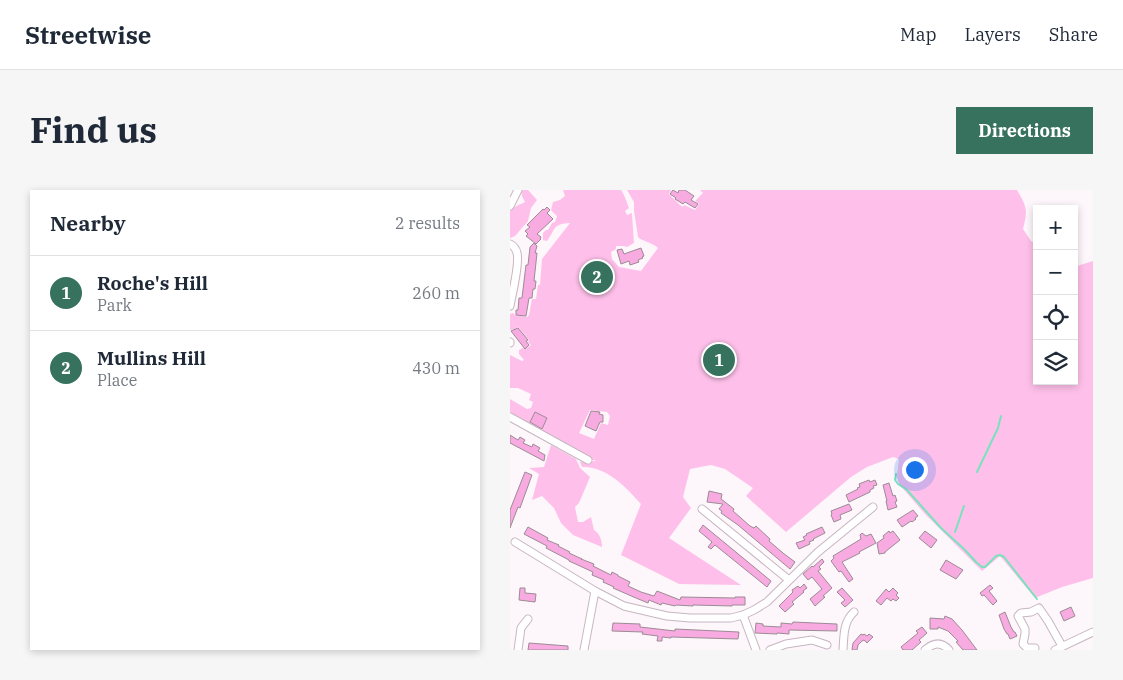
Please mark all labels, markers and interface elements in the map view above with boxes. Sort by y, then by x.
text: Streetwise [25,19,151,51]
text: Map [900,23,937,46]
text: Layers [965,23,1021,46]
text: Share [1049,23,1098,46]
text: Find us [30,107,157,153]
button: Directions [956,107,1093,154]
map controls [1033,205,1078,385]
button: + [1033,205,1078,250]
text: Nearby [50,209,126,237]
text: 2 results [395,213,460,233]
button: − [1033,250,1078,295]
pin: 2 [581,258,613,296]
text: Roche's Hill [97,271,208,295]
text: 1 [61,283,71,303]
text: 260 m [412,283,460,303]
text: Park [97,295,132,315]
button: locate [1033,295,1078,340]
button: layers [1033,340,1078,385]
pin: 1 [703,341,735,379]
text: Mullins Hill [97,346,206,370]
text: 2 [61,358,71,378]
text: 430 m [412,358,460,378]
text: Place [97,370,137,390]
your location [902,457,928,483]

